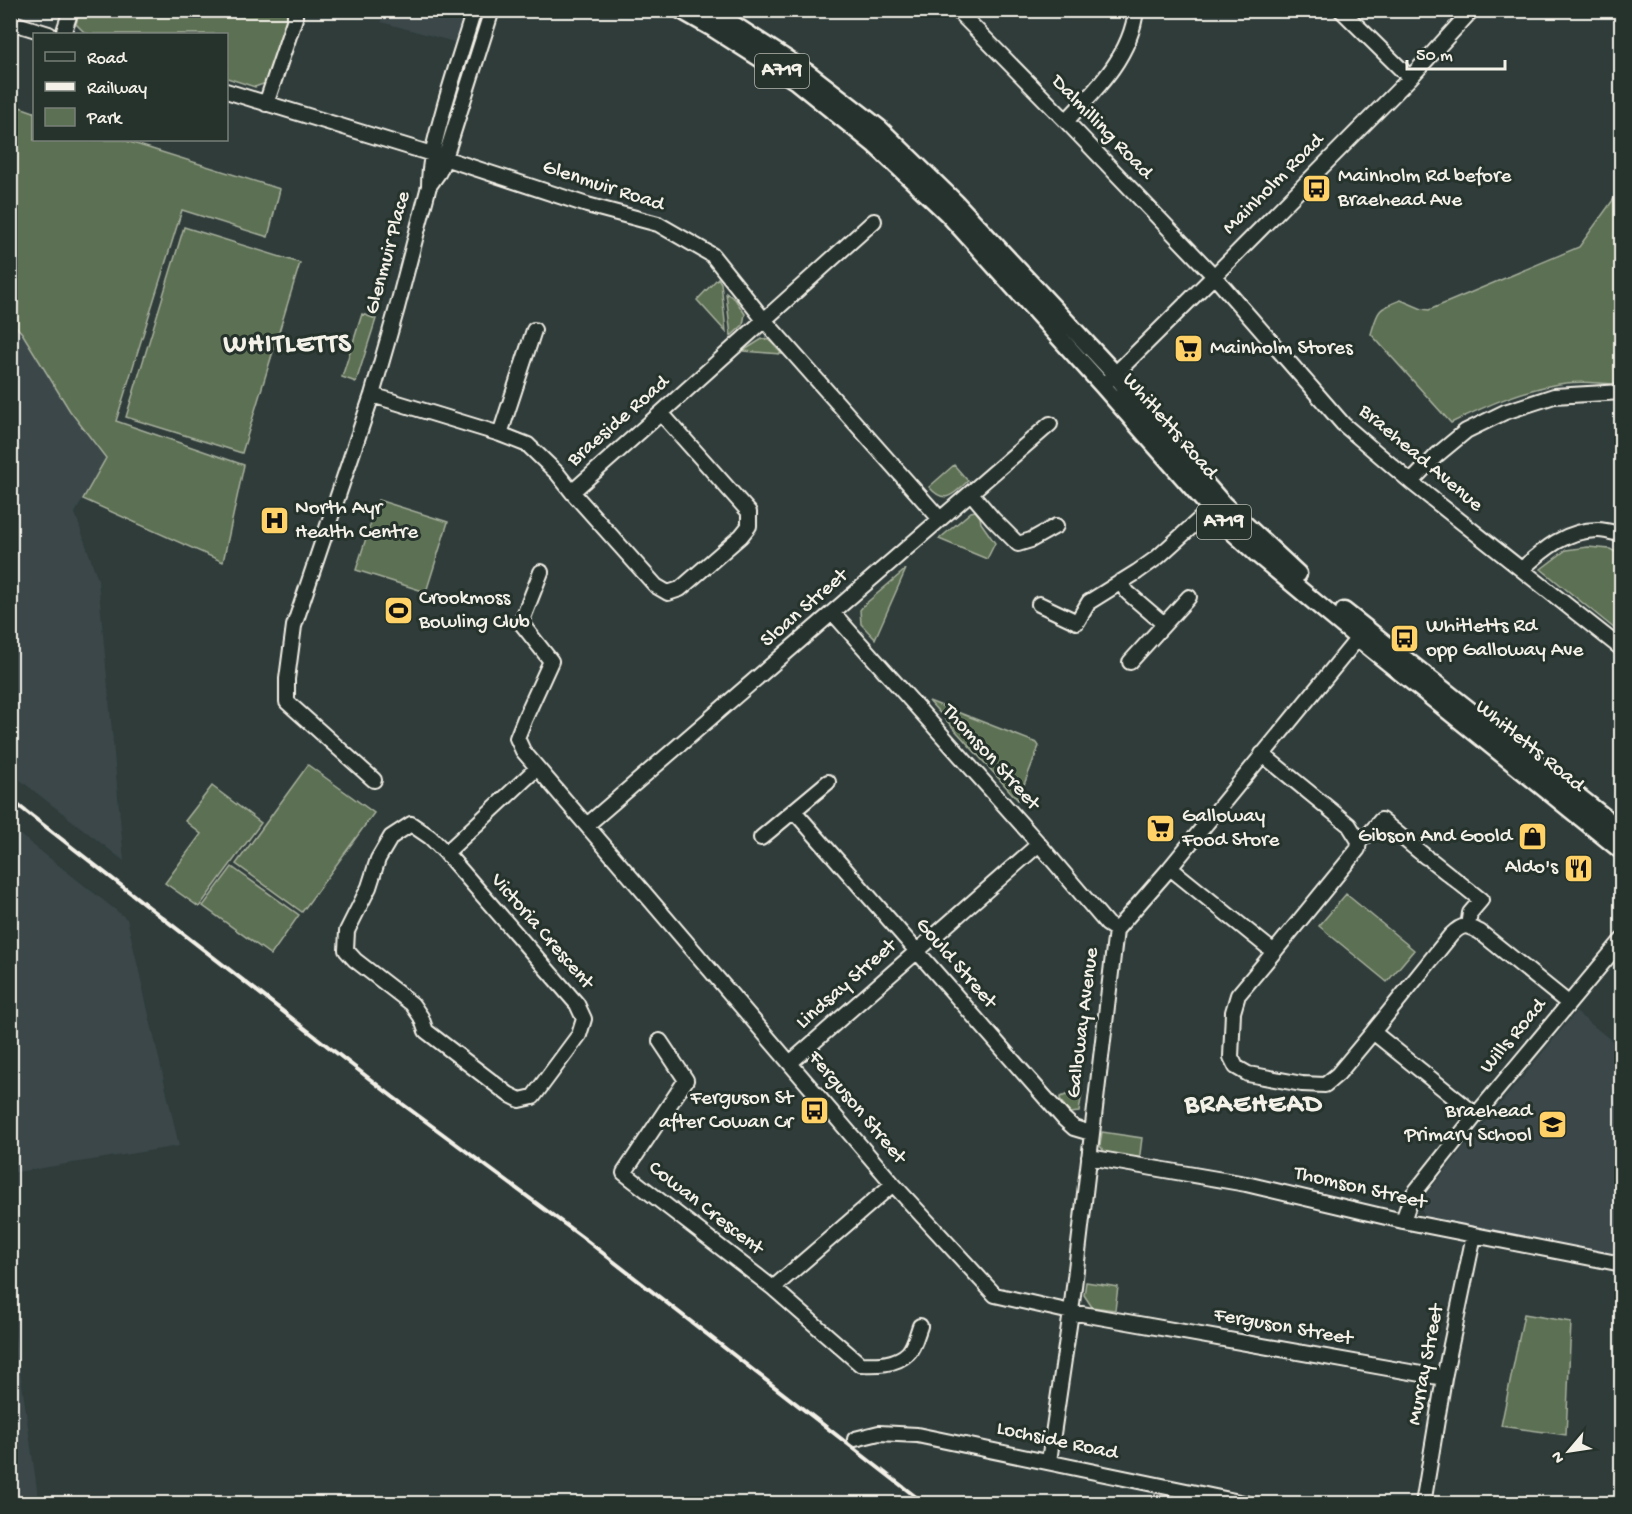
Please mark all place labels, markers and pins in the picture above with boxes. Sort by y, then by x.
place label: Mainholm Rd before Braehead Ave [1337,165,1512,214]
bus stop icon: Mainholm Rd before Braehead Ave [1301,173,1333,205]
supermarket icon: Mainholm Stores [1173,333,1205,365]
place label: Mainholm Stores [1210,337,1354,362]
place label: North Ayr Health Centre [295,497,419,546]
hospital icon: North Ayr Health Centre [258,505,290,537]
place label: Crookmoss Bowling Club [418,587,530,636]
sports icon: Crookmoss Bowling Club [382,595,414,627]
place label: Whitletts Rd opp Galloway Ave [1426,615,1584,664]
bus stop icon: Whitletts Rd opp Galloway Ave [1389,623,1421,655]
place label: Galloway Food Store [1181,805,1280,854]
supermarket icon: Galloway Food Store [1145,813,1177,845]
shop icon: Gibson And Goold [1517,821,1549,853]
place label: Gibson And Goold [1358,825,1514,850]
restaurant icon: Aldo's [1563,852,1595,884]
place label: Aldo's [1505,856,1559,881]
place label: Ferguson St after Cowan Cr [659,1087,795,1136]
bus stop icon: Ferguson St after Cowan Cr [798,1095,830,1127]
place label: Braehead Primary School [1404,1100,1534,1149]
school or university icon: Braehead Primary School [1537,1108,1569,1140]

